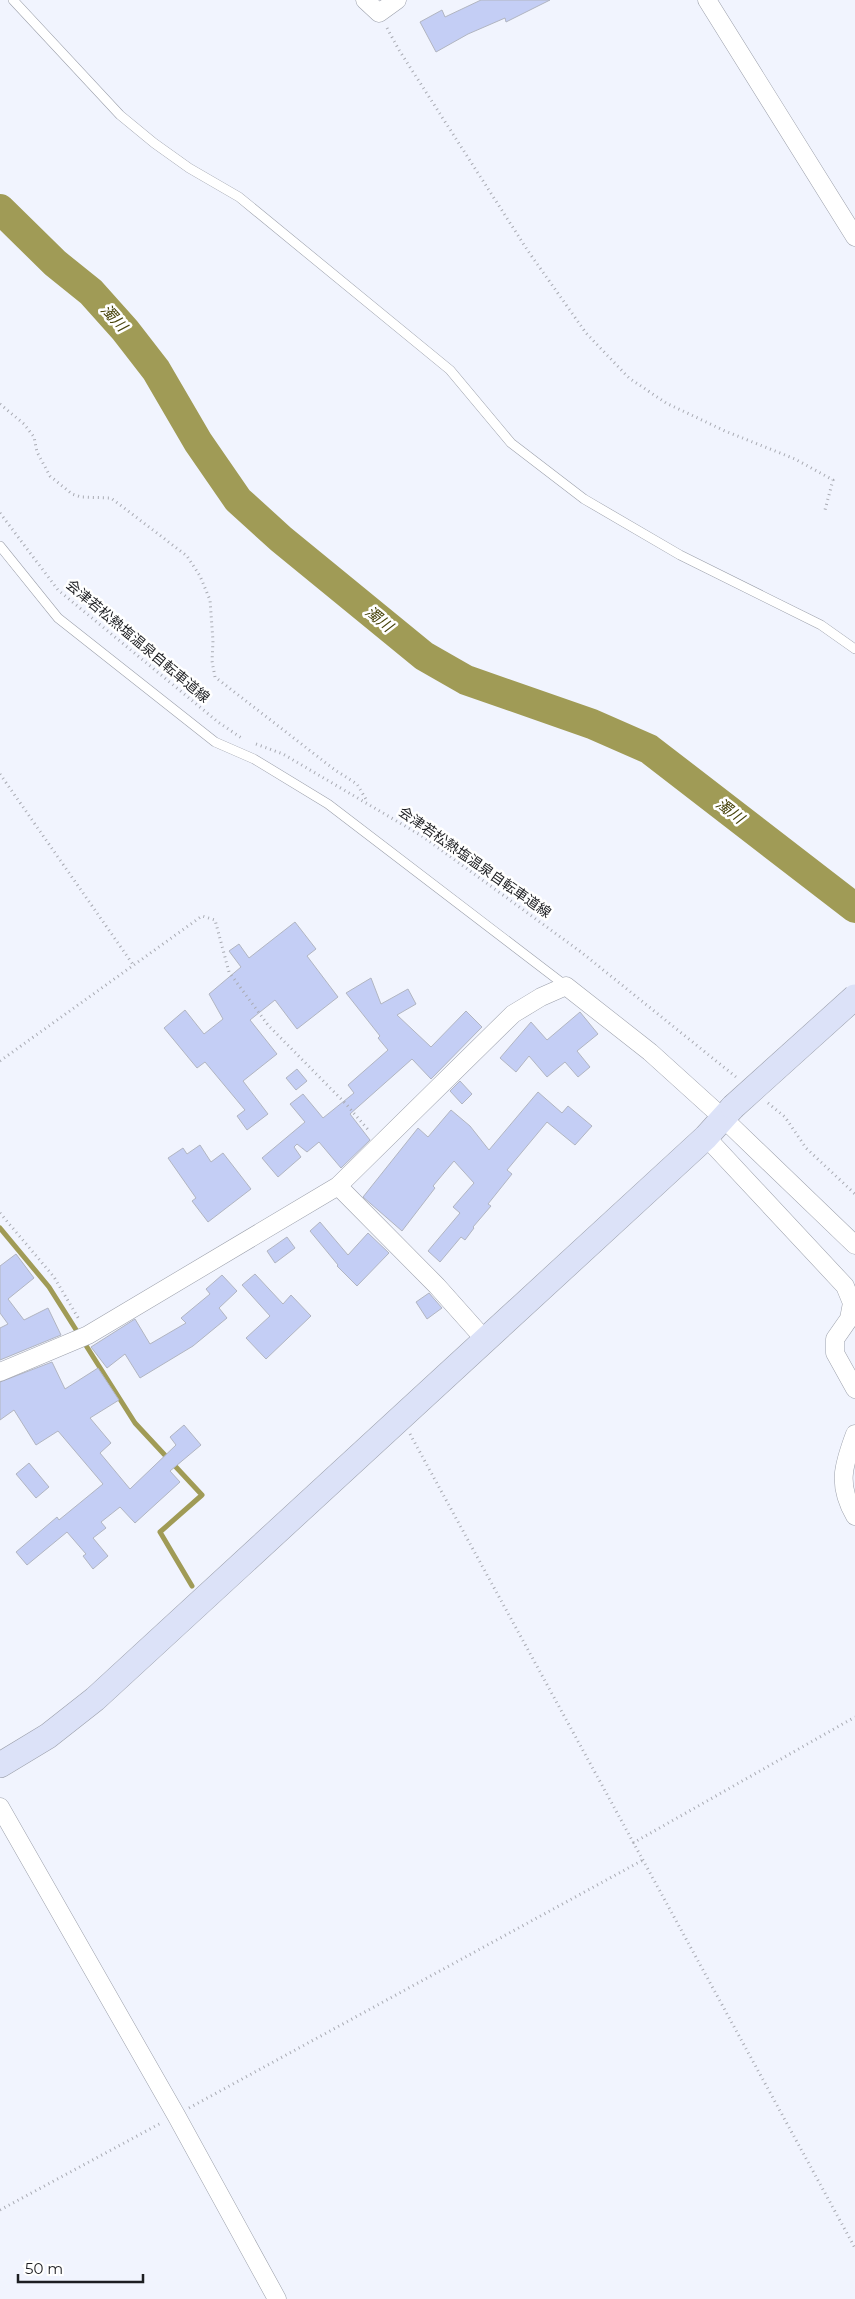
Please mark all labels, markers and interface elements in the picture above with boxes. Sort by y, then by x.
water label: 濁川 [97,300,133,337]
street label: 会津若松熱塩温泉自転車道線 [63,576,213,706]
water label: 濁川 [362,602,398,637]
water label: 濁川 [713,794,750,829]
street label: 会津若松熱塩温泉自転車道線 [395,802,555,922]
scale bar [18,2252,142,2284]
text: 50 m [25,2259,63,2278]

